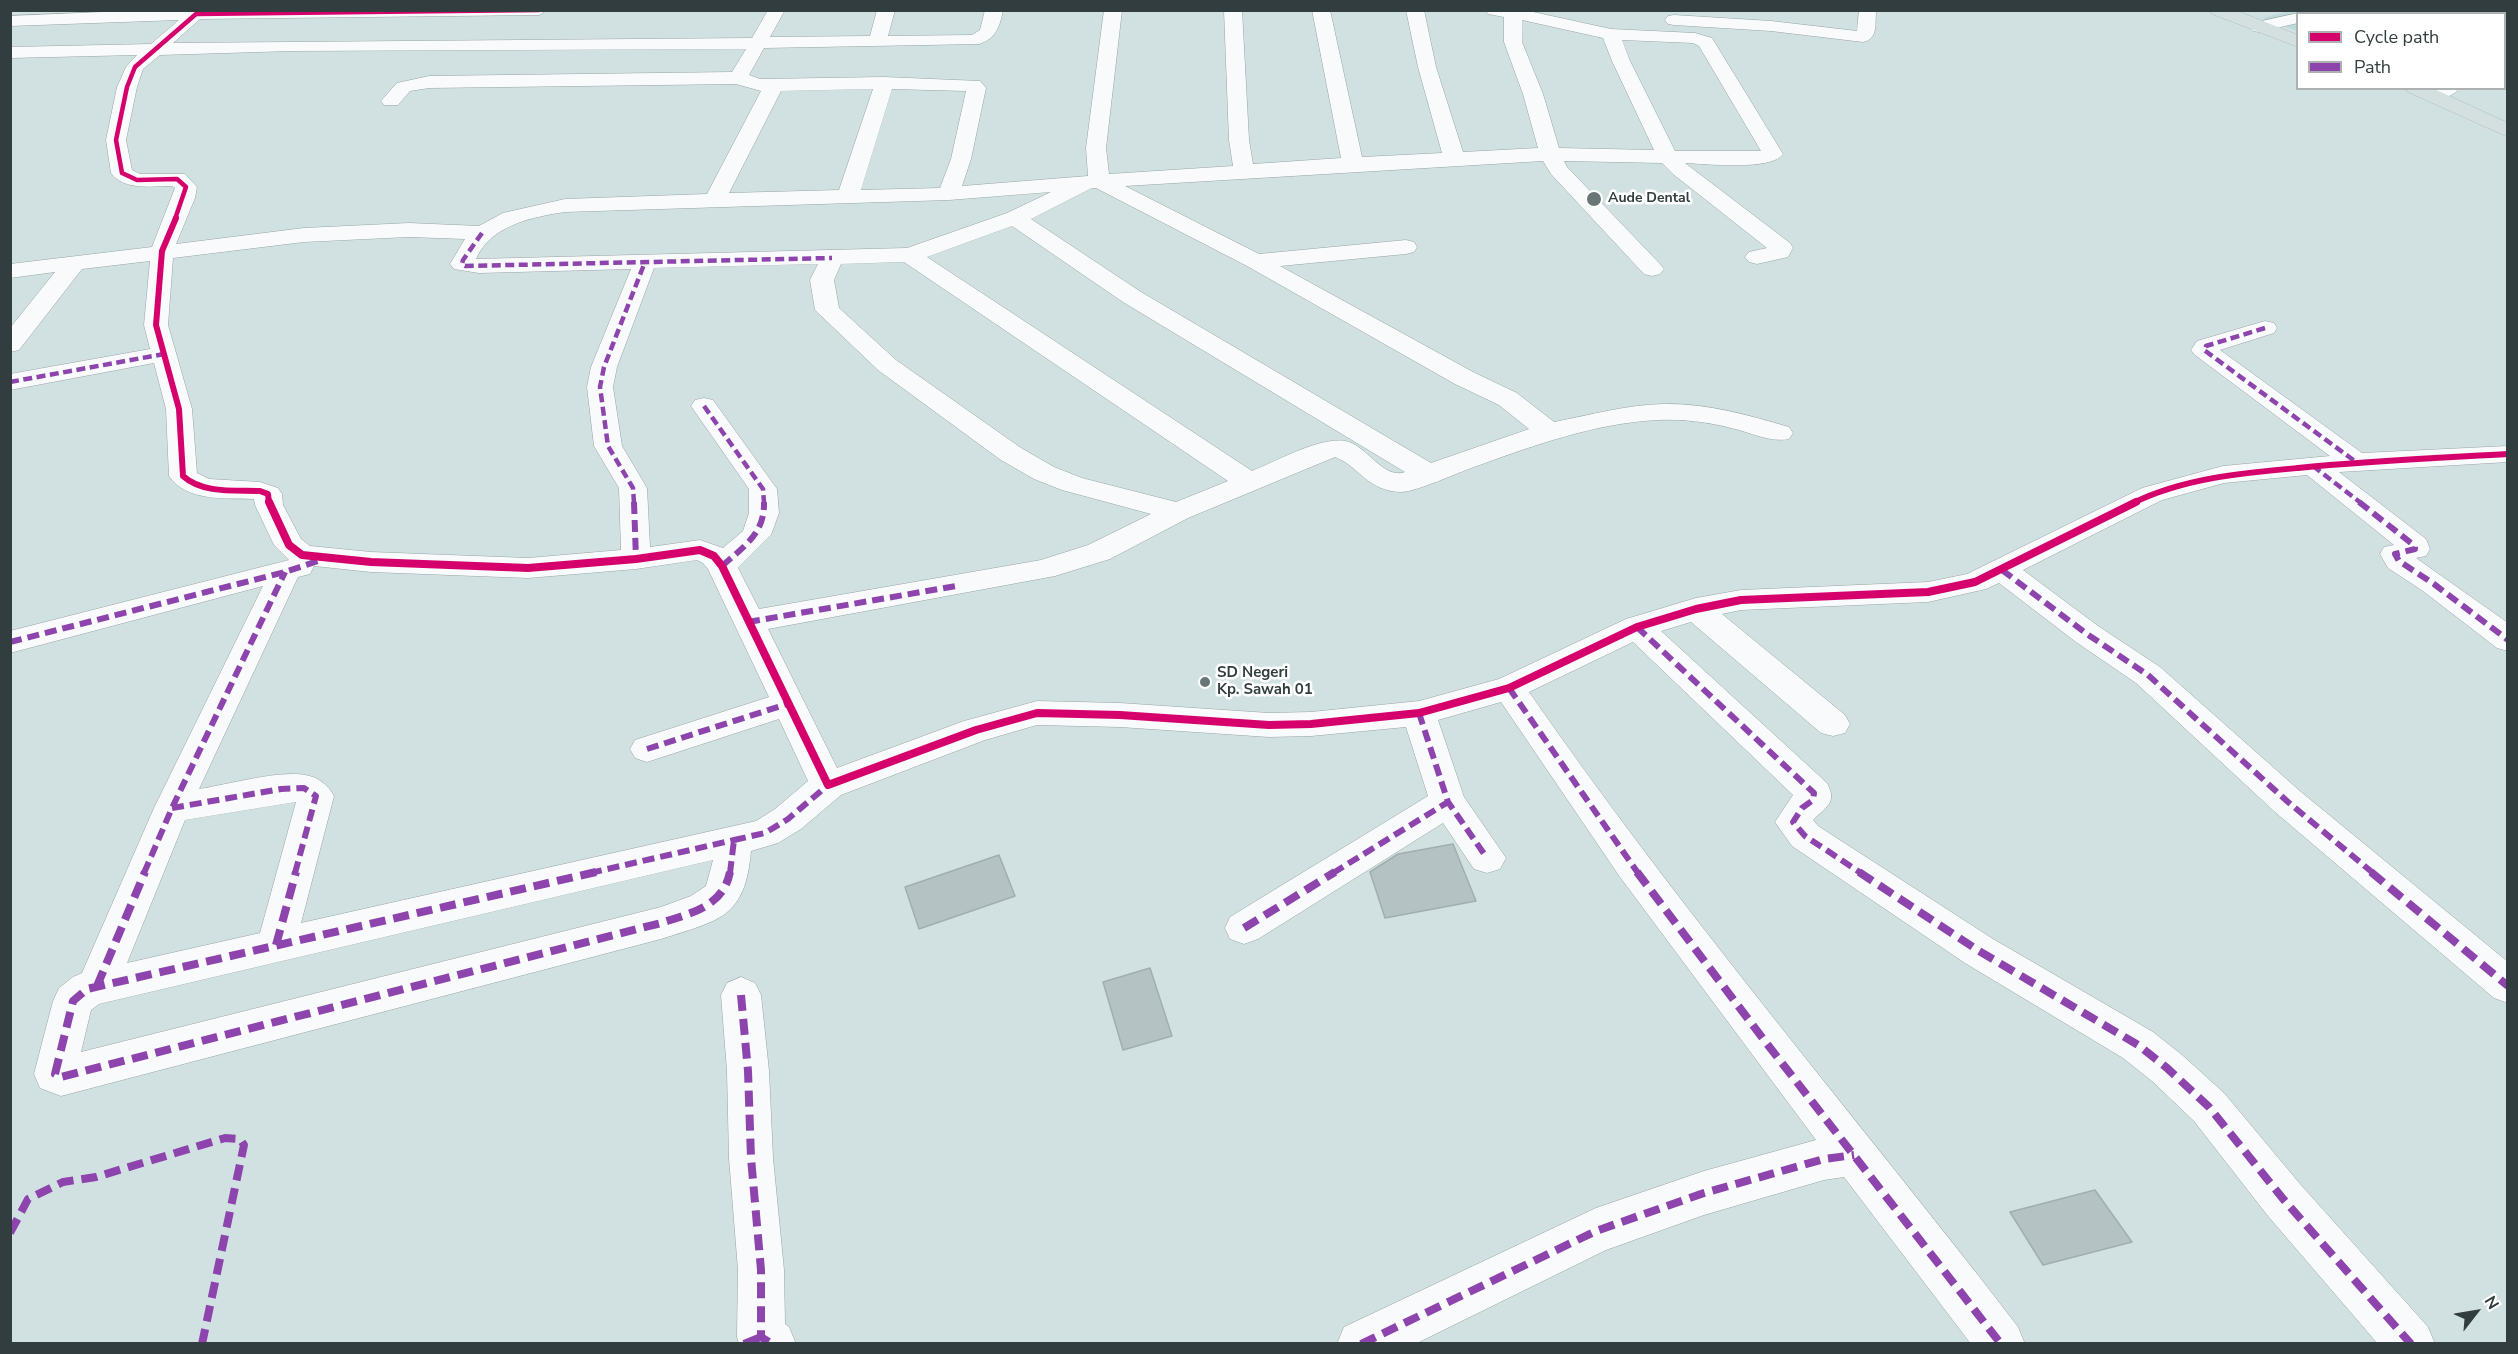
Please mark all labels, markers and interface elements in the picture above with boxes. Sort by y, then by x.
legend [2296,12,2506,90]
text: Cycle path [2354,25,2439,49]
text: Path [2354,55,2391,79]
marker: Aude Dental [1585,190,1603,208]
place label: Aude Dental [1608,191,1690,207]
place label: SD Negeri Kp. Sawah 01 [1217,664,1313,699]
marker: SD Negeri Kp. Sawah 01 [1198,675,1212,689]
north arrow [2446,1282,2506,1342]
text: N [2479,1292,2504,1314]

